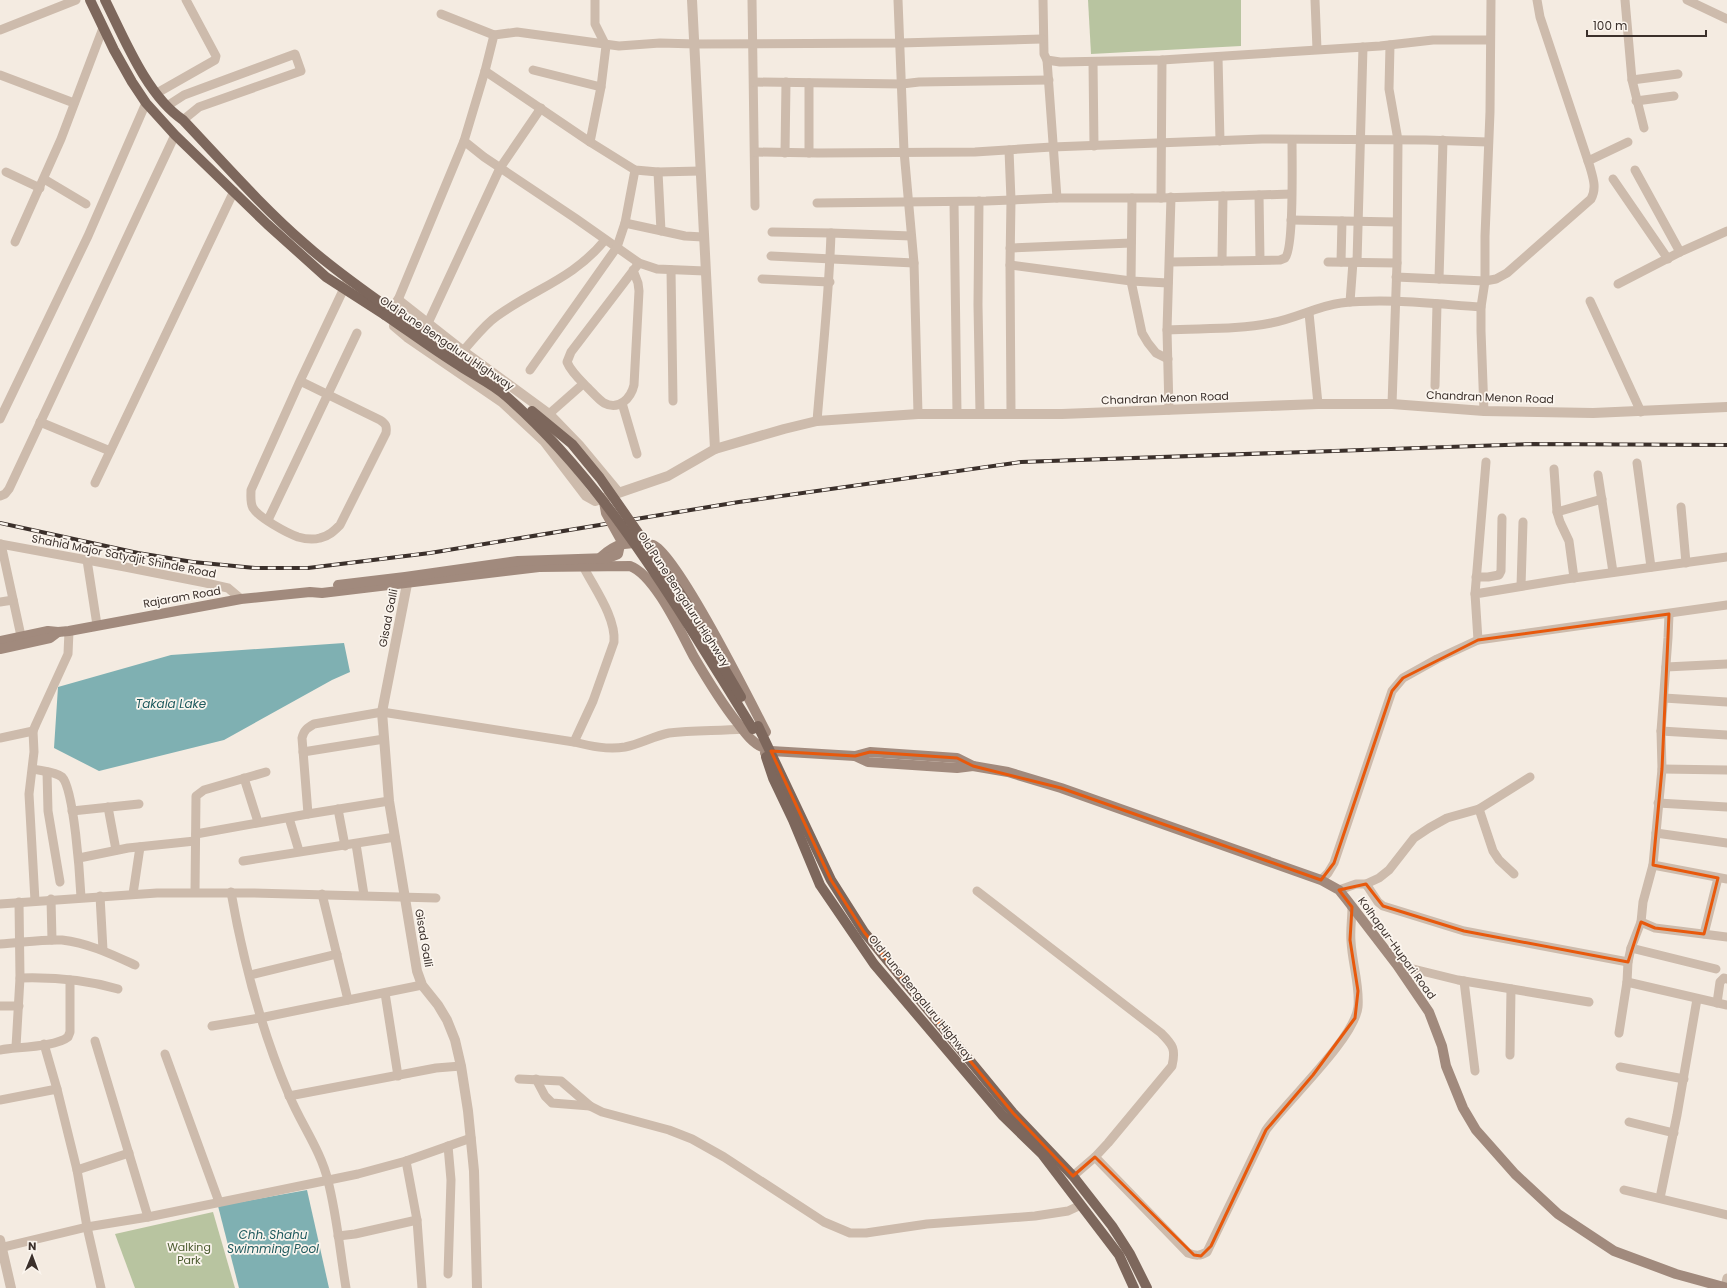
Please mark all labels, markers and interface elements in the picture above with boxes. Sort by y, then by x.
scale bar [1587,12,1706,38]
text: 100 m [1593,17,1627,34]
street label: Old Pune Bengaluru Highway [377,292,518,394]
street label: Chandran Menon Road [1426,387,1554,407]
street label: Chandran Menon Road [1101,388,1229,408]
street label: Old Pune Bengaluru Highway [634,528,734,671]
street label: Shahid Major Satyajit Shinde Road [30,530,218,582]
street label: Rajaram Road [142,582,222,612]
street label: Gisad Galli [375,587,402,648]
water label: Takala Lake [136,695,207,712]
street label: Kolhapur-Hupari Road [1354,893,1440,1003]
street label: Gisad Galli [411,908,437,969]
street label: Old Pune Bengaluru Highway [865,931,978,1065]
water label: Chh. Shahu Swimming Pool [227,1226,319,1257]
north arrow [12,1236,52,1276]
text: N [28,1238,36,1254]
park label: Walking Park [167,1239,211,1268]

